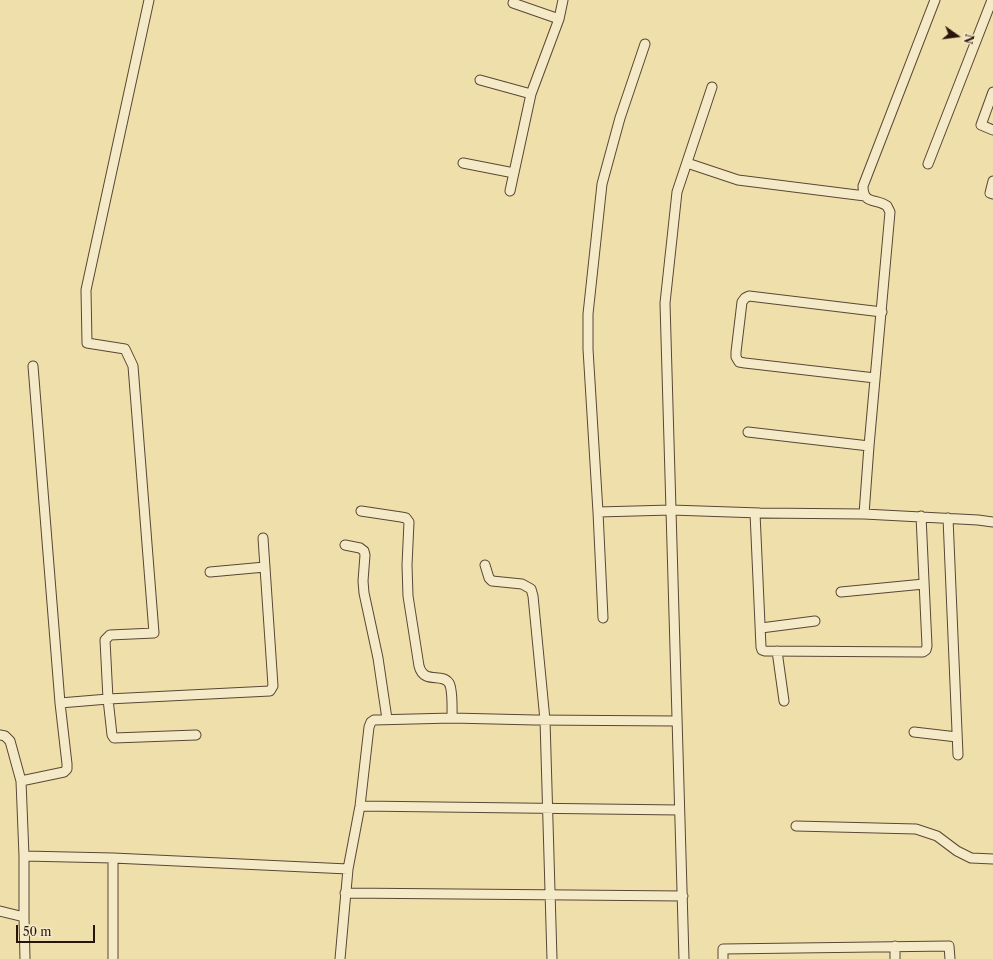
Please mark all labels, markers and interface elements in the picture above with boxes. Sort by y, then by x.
north arrow [937,16,977,56]
text: N [961,33,977,45]
scale bar [18,917,97,943]
text: 50 m [23,924,52,939]

